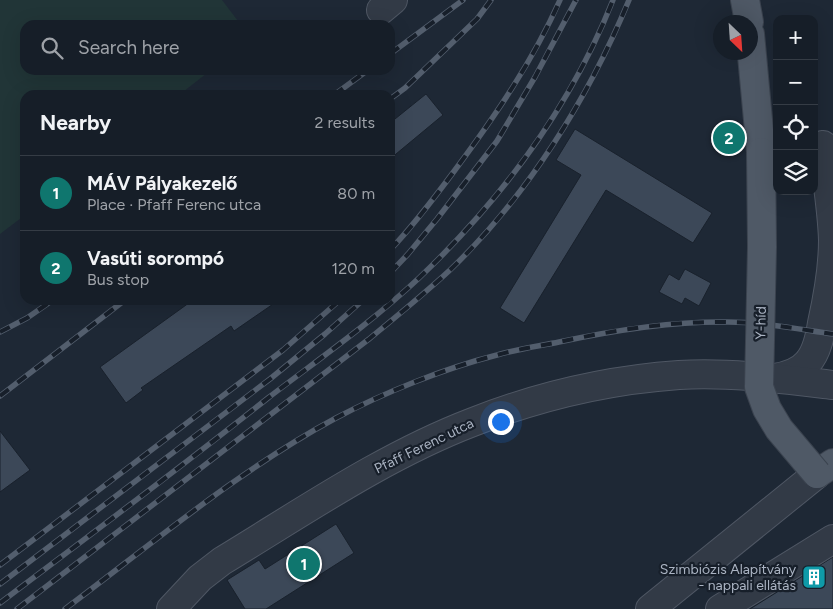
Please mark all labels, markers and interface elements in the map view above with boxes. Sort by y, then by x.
north arrow [713,15,758,60]
map controls [773,15,818,195]
button: + [773,15,818,60]
search box [20,20,395,75]
icon: search [38,34,66,62]
text: Search here [78,36,180,59]
button: − [773,60,818,105]
button: locate [773,105,818,150]
text: Nearby [40,110,111,135]
text: 2 results [315,113,375,132]
pin: 2 [713,119,745,157]
button: layers [773,150,818,195]
text: MÁV Pályakezelő [87,172,237,195]
text: 1 [53,184,59,203]
text: 80 m [337,184,375,203]
text: Place · Pfaff Ferenc utca [87,195,261,214]
text: Vasúti sorompó [87,247,224,270]
text: 2 [51,259,61,278]
text: 120 m [332,259,375,278]
text: Bus stop [87,270,149,289]
street label: Y-híd [752,306,770,340]
your location [488,409,514,435]
street label: Pfaff Ferenc utca [372,415,476,477]
pin: 1 [288,545,320,583]
place label: Szimbiózis Alapítvány - nappali ellátás [660,561,797,594]
building icon: Szimbiózis Alapítvány - nappali ellátás [801,564,827,590]

